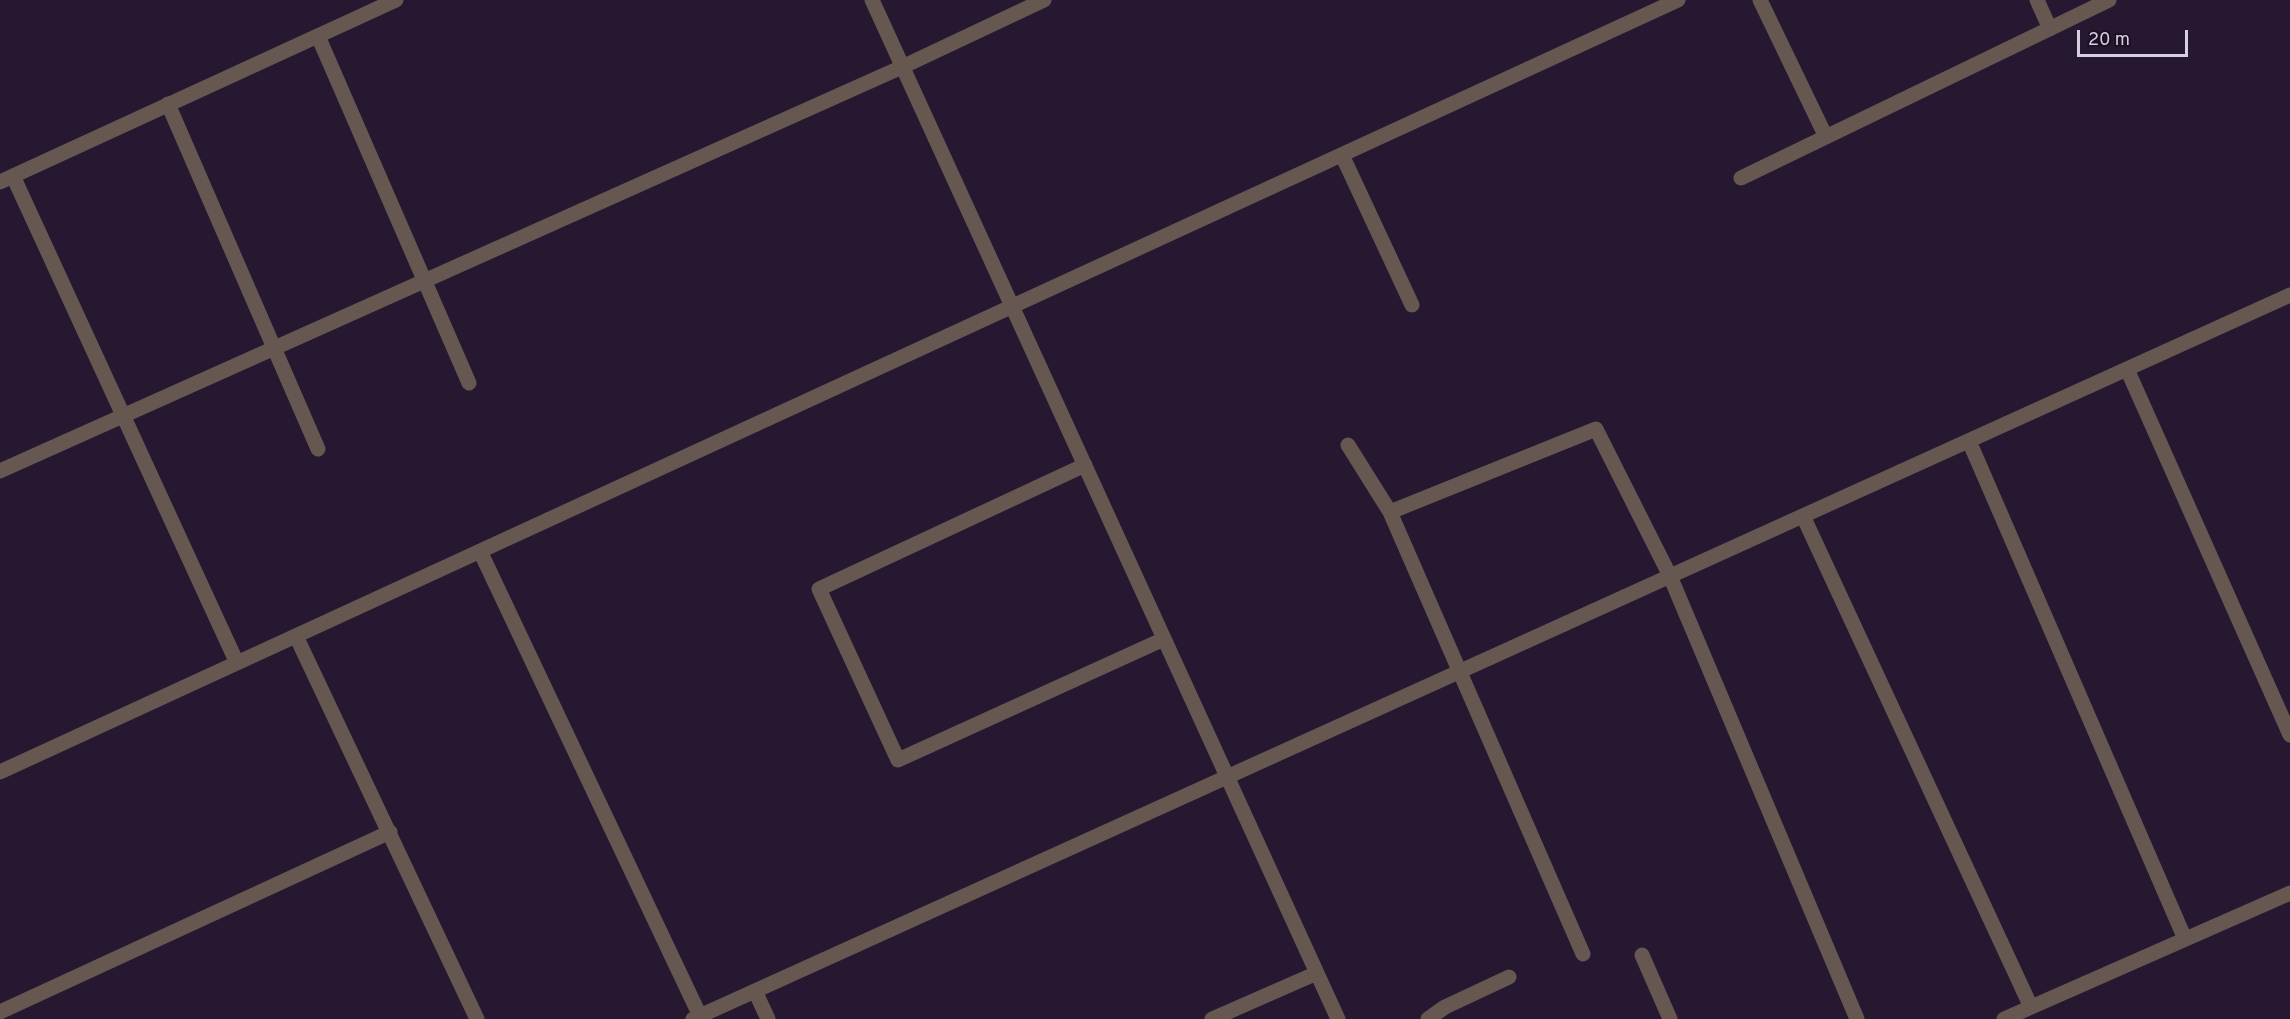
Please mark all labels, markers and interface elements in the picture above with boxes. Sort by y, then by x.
scale bar [2080,18,2191,56]
text: 20 m [2088,29,2130,52]

